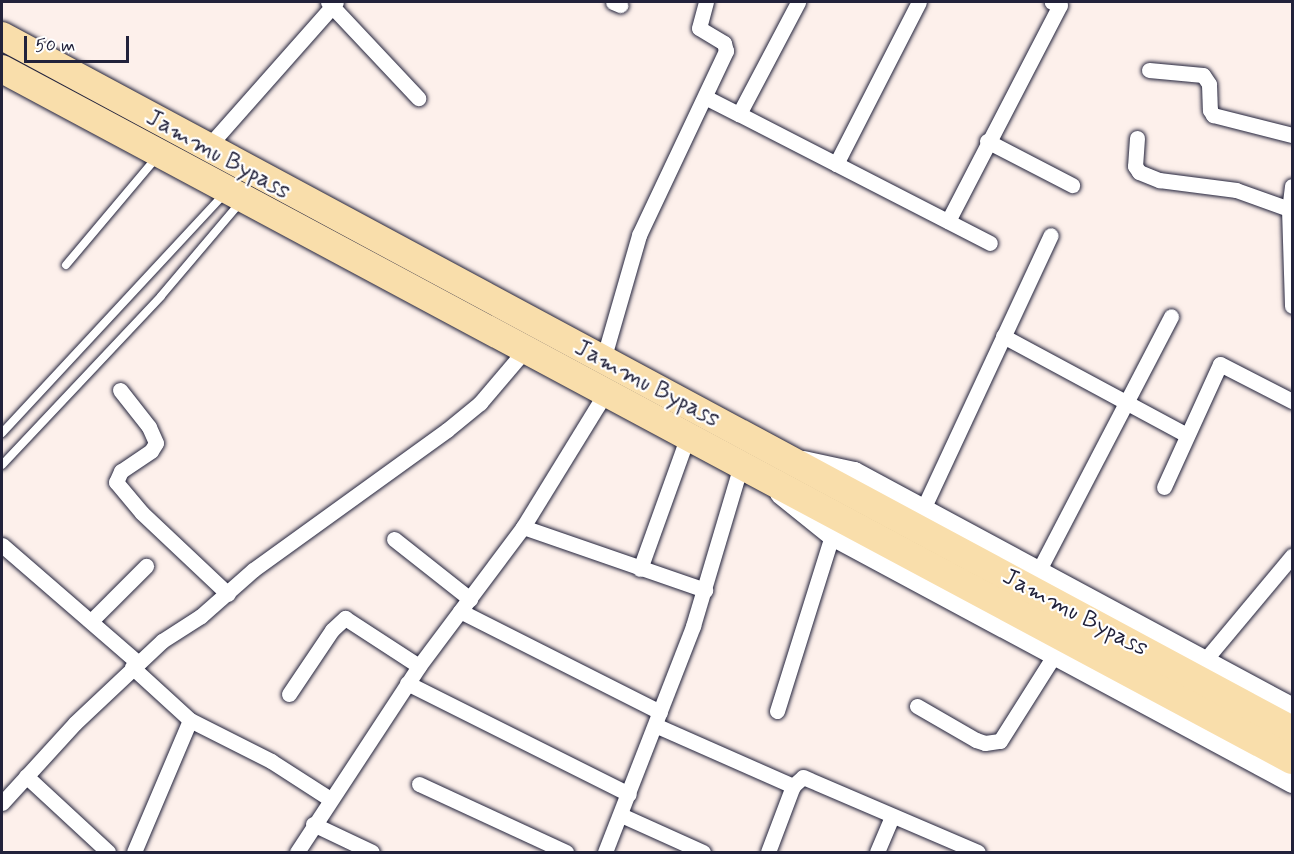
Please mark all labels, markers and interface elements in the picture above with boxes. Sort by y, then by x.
scale bar [27,24,132,62]
text: 50 m [35,34,75,58]
street label: Jammu Bypass [141,104,295,206]
street label: Jammu Bypass [569,334,725,434]
street label: Jammu Bypass [997,563,1153,663]

